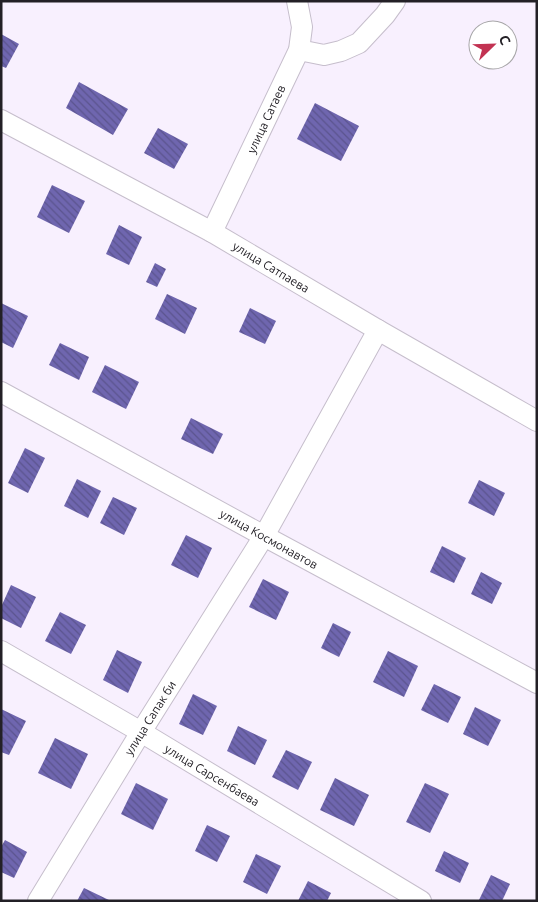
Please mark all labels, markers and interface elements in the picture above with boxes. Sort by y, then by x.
north arrow [468,20,518,70]
text: С [496,33,514,47]
street label: улица Сатаев [244,83,288,155]
street label: улица Сатпаева [230,239,312,295]
street label: улица Космонавтов [218,507,320,571]
street label: улица Сапак би [122,678,178,758]
street label: улица Сарсенбаева [162,742,262,808]

